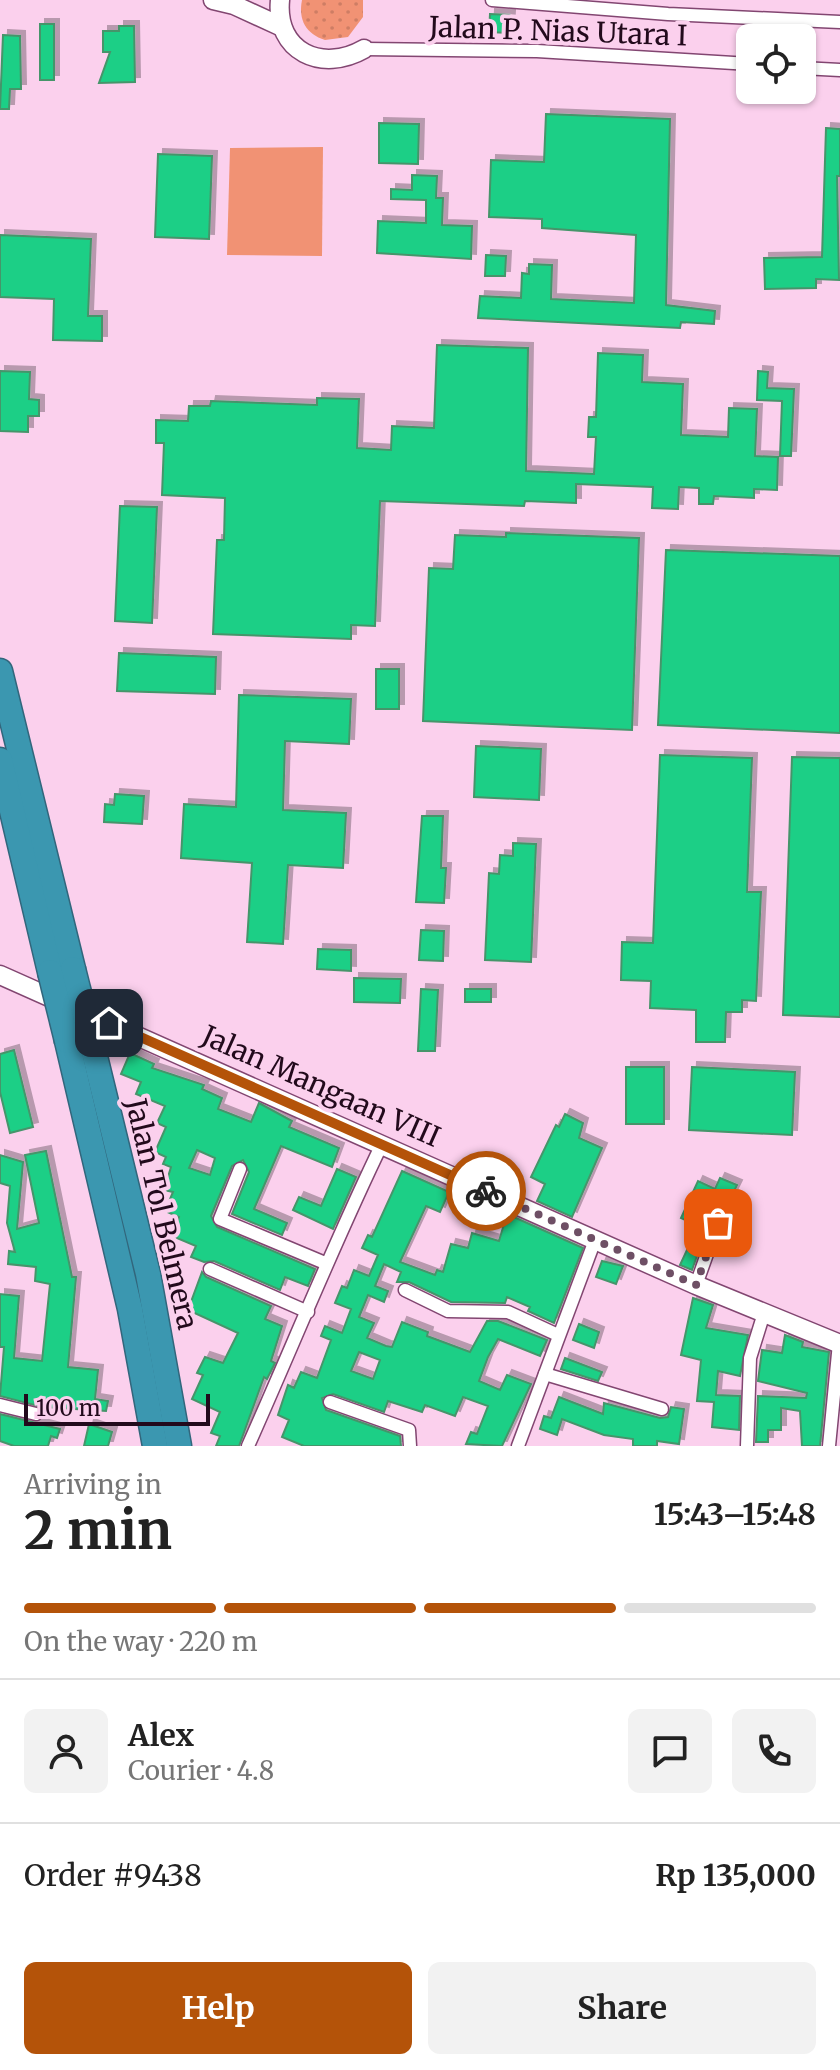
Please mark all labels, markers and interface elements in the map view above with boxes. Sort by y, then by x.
street label: Jalan P. Nias Utara I [427,8,688,54]
map controls [736,24,816,104]
button: locate [736,24,816,104]
pin [75,989,143,1057]
icon: home [87,1001,131,1045]
street label: Jalan Mangaan VIII [195,1017,446,1155]
street label: Jalan Tol Belmera [118,1094,206,1333]
courier [446,1151,526,1231]
icon: bike [464,1169,508,1213]
pin [684,1189,752,1257]
icon: bag [696,1201,740,1245]
scale bar [24,1390,210,1426]
text: 100 m [36,1394,101,1422]
text: Arriving in [24,1468,162,1501]
text: 15:43–15:48 [654,1495,816,1533]
text: 2 min [24,1498,172,1563]
text: On the way · 220 m [24,1625,258,1658]
button: person [24,1709,108,1793]
button: chat [628,1709,712,1793]
button: phone [732,1709,816,1793]
text: Alex [128,1716,194,1754]
text: Courier · 4.8 [128,1754,274,1787]
text: Order #9438 [24,1856,202,1894]
text: Rp 135,000 [655,1856,816,1894]
button: Help [24,1962,412,2054]
button: Share [428,1962,816,2054]

